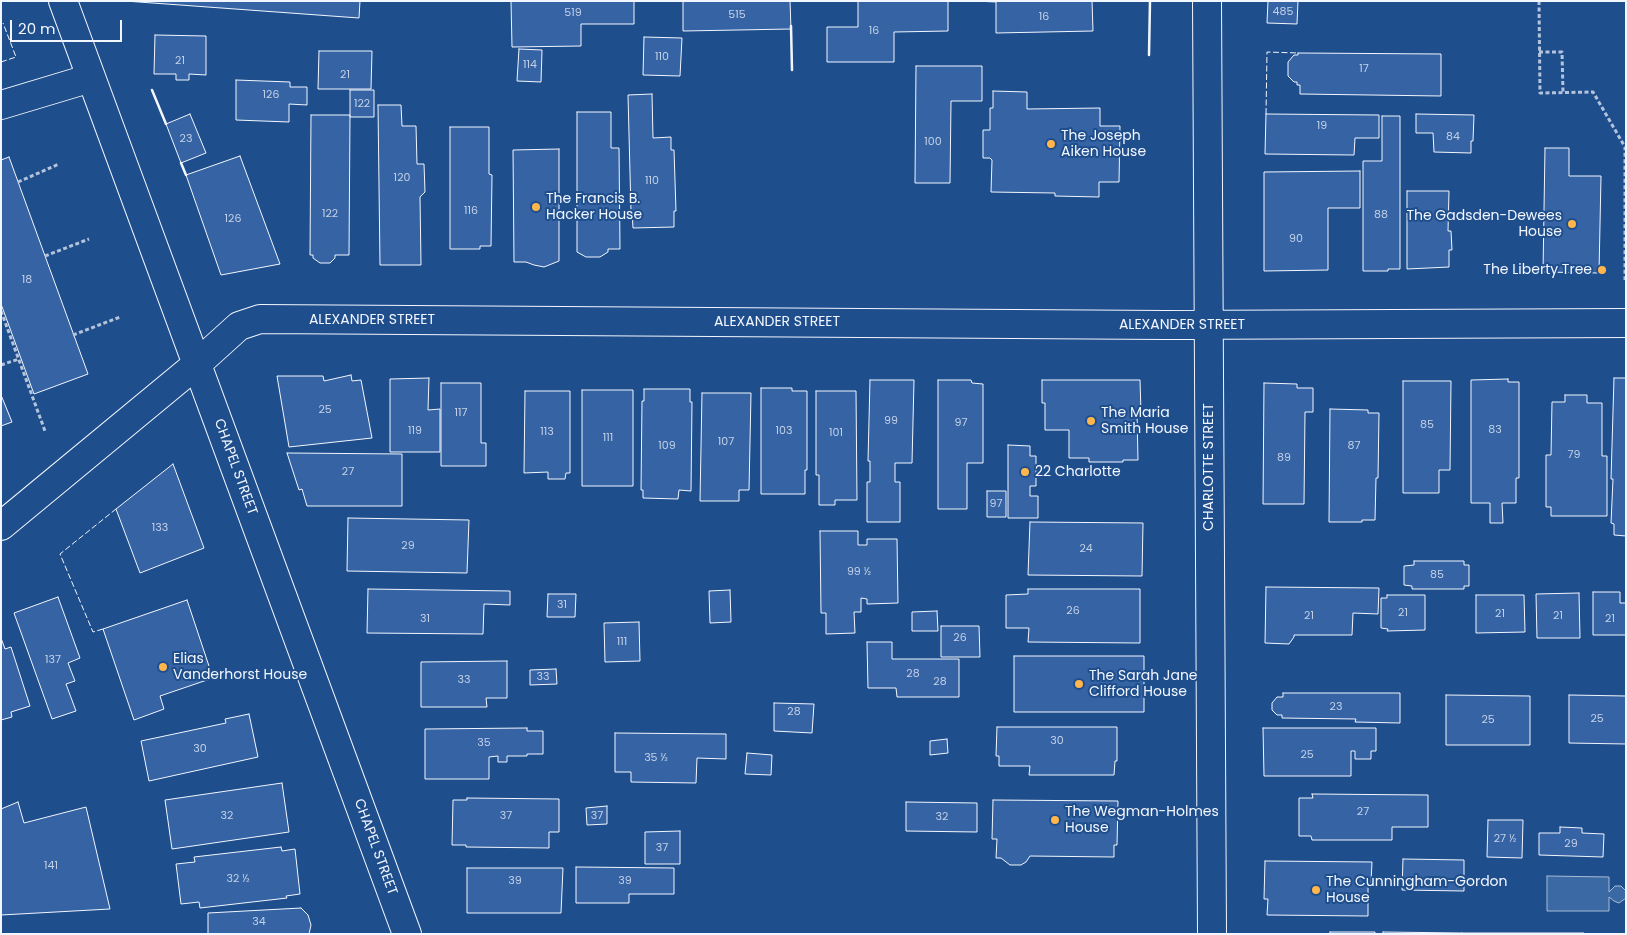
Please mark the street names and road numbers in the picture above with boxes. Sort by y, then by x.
street label: ALEXANDER STREET [309,312,435,328]
street label: ALEXANDER STREET [714,314,840,330]
street label: ALEXANDER STREET [1119,317,1245,333]
street label: CHARLOTTE STREET [1201,403,1217,531]
street label: CHAPEL STREET [210,417,260,517]
street label: CHAPEL STREET [350,797,400,897]

